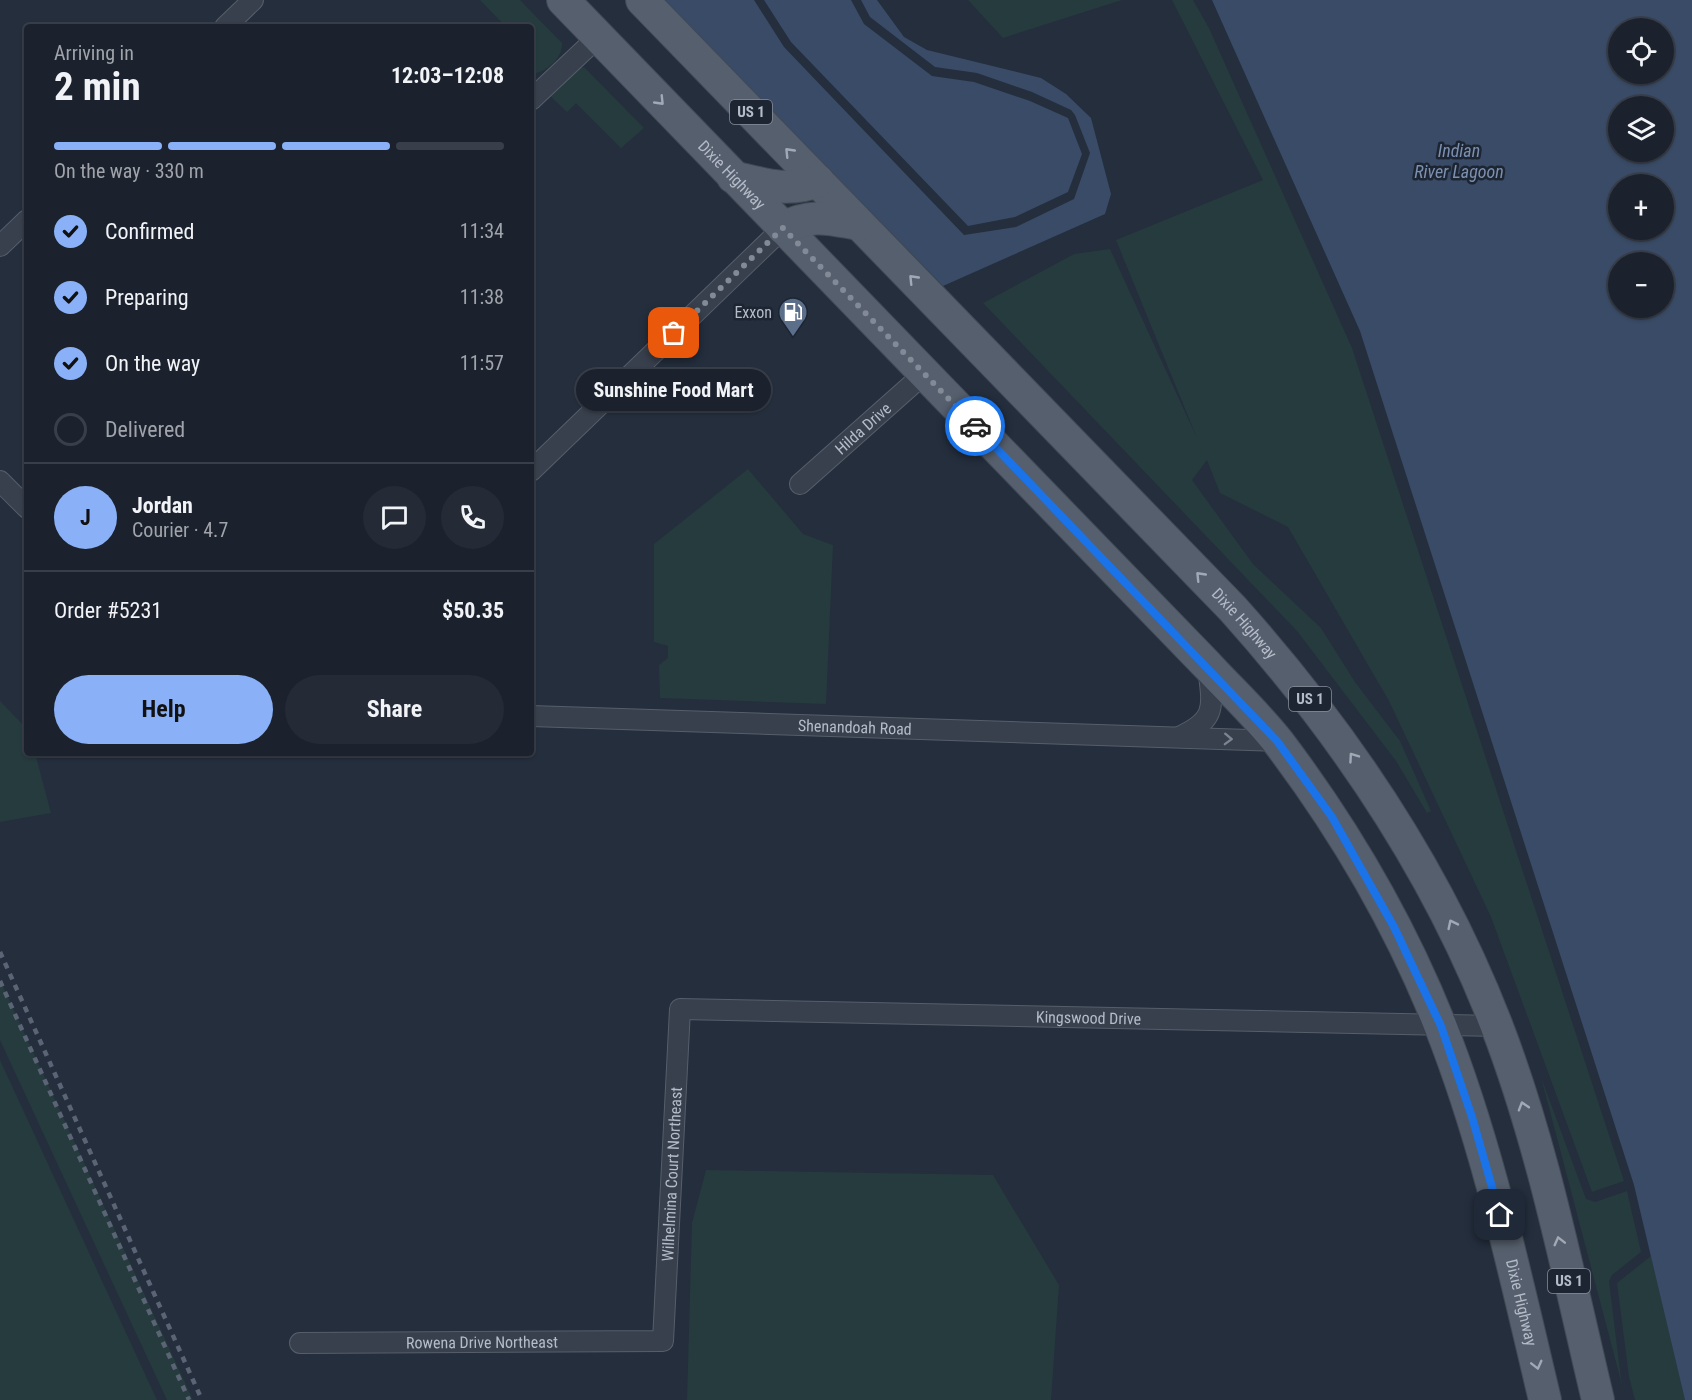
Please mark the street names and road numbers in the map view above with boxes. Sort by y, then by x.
road number: US 1 [730,100,772,124]
street label: Dixie Highway [694,136,770,213]
street label: Hilda Drive [831,398,895,458]
street label: Dixie Highway [1208,584,1281,663]
road number: US 1 [1289,687,1331,711]
street label: Shenandoah Road [798,715,912,738]
street label: Kingswood Drive [1036,1007,1141,1028]
street label: Wilhelmina Court Northeast [658,1086,686,1262]
street label: Dixie Highway [1502,1257,1541,1348]
road number: US 1 [1548,1269,1590,1293]
street label: Rowena Drive Northeast [406,1332,558,1352]

